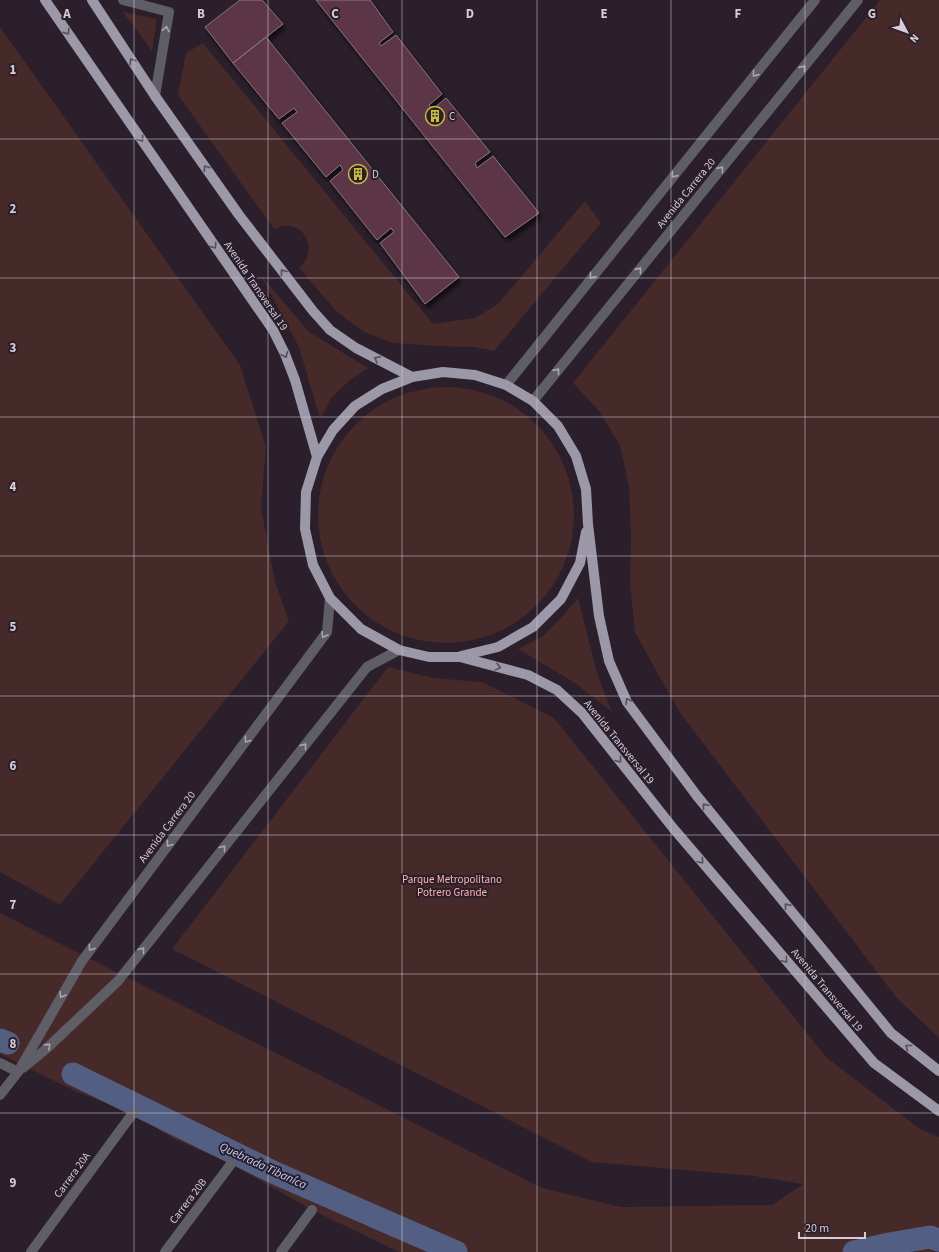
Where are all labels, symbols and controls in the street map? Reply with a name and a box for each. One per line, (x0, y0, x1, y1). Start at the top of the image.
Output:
text: A (62, 5, 71, 23)
text: B (197, 5, 205, 23)
text: C (331, 5, 339, 23)
text: D (466, 5, 474, 23)
text: E (600, 5, 608, 23)
text: F (735, 5, 742, 23)
text: G (868, 5, 876, 23)
north arrow (887, 12, 927, 52)
one-way arrow (161, 26, 170, 33)
one-way arrow (62, 28, 70, 35)
text: N (906, 31, 922, 46)
one-way arrow (130, 58, 137, 65)
text: 1 (10, 61, 17, 79)
one-way arrow (798, 65, 805, 73)
one-way arrow (753, 69, 760, 77)
building icon: C (424, 105, 446, 127)
place label: C (449, 109, 455, 124)
one-way arrow (136, 135, 144, 142)
street label: Avenida Carrera 20 (653, 155, 719, 231)
building icon: D (347, 163, 369, 185)
one-way arrow (204, 165, 211, 172)
place label: D (372, 167, 379, 182)
one-way arrow (716, 167, 723, 174)
one-way arrow (671, 171, 678, 178)
text: 2 (10, 200, 17, 218)
street label: Avenida Transversal 19 (221, 238, 291, 334)
one-way arrow (209, 242, 217, 249)
one-way arrow (634, 268, 641, 275)
one-way arrow (280, 270, 287, 277)
one-way arrow (590, 272, 597, 279)
text: 3 (10, 339, 17, 357)
one-way arrow (280, 351, 288, 358)
one-way arrow (374, 356, 381, 364)
one-way arrow (553, 369, 560, 376)
text: 4 (10, 478, 17, 496)
text: 5 (10, 618, 17, 636)
one-way arrow (321, 631, 329, 638)
one-way arrow (495, 662, 501, 670)
street label: Avenida Transversal 19 (580, 697, 658, 787)
one-way arrow (625, 698, 632, 705)
one-way arrow (245, 735, 252, 742)
one-way arrow (299, 744, 306, 751)
one-way arrow (615, 755, 622, 762)
text: 6 (10, 757, 17, 775)
street label: Avenida Carrera 20 (135, 788, 199, 866)
one-way arrow (702, 803, 709, 810)
one-way arrow (167, 839, 174, 846)
one-way arrow (218, 846, 225, 853)
one-way arrow (697, 856, 704, 863)
park label: Parque Metropolitano Potrero Grande (402, 872, 502, 900)
text: 7 (10, 896, 17, 914)
one-way arrow (785, 904, 792, 911)
one-way arrow (89, 944, 96, 951)
street label: Avenida Transversal 19 (788, 945, 866, 1035)
one-way arrow (138, 947, 145, 954)
one-way arrow (781, 955, 788, 962)
one-way arrow (59, 991, 66, 998)
text: 8 (10, 1035, 17, 1053)
one-way arrow (43, 1044, 51, 1051)
one-way arrow (906, 1044, 913, 1051)
water label: Quebrada Tibaníca (217, 1138, 310, 1194)
street label: Carrera 20A (50, 1149, 94, 1201)
text: 9 (10, 1174, 17, 1192)
street label: Carrera 20B (166, 1175, 210, 1227)
scale bar (799, 1214, 865, 1240)
text: 20 m (805, 1220, 829, 1237)

